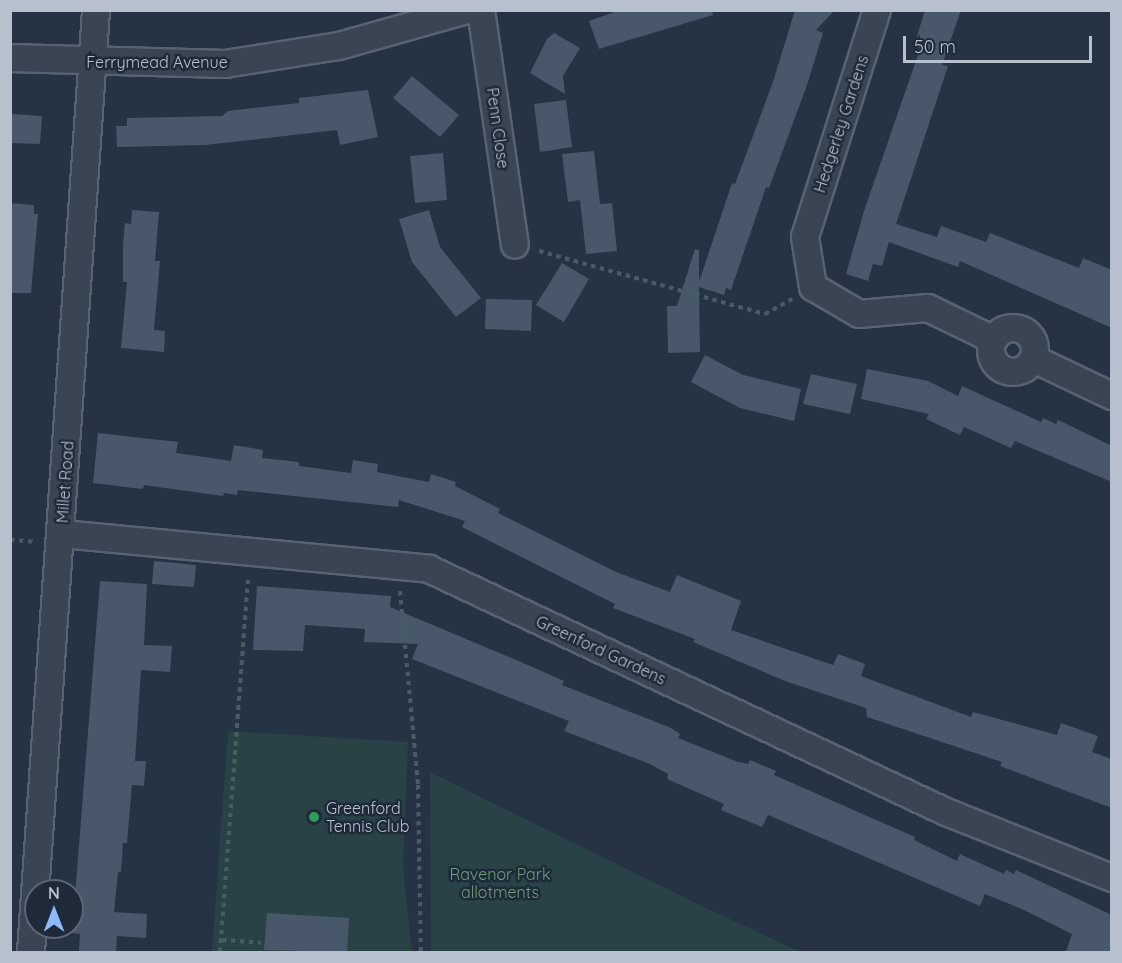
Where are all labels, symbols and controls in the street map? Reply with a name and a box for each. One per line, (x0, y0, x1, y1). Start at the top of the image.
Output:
scale bar (906, 24, 1095, 62)
text: 50 m (914, 35, 956, 58)
street label: Ferrymead Avenue (86, 52, 228, 72)
street label: Hedgerley Gardens (810, 53, 872, 195)
street label: Penn Close (483, 86, 513, 170)
street label: Millet Road (53, 440, 77, 524)
street label: Greenford Gardens (533, 611, 669, 689)
place label: Greenford Tennis Club (326, 798, 409, 836)
marker: Greenford Tennis Club (307, 810, 321, 824)
park label: Ravenor Park allotments (449, 864, 551, 902)
north arrow (24, 879, 84, 939)
text: N (48, 883, 60, 903)

